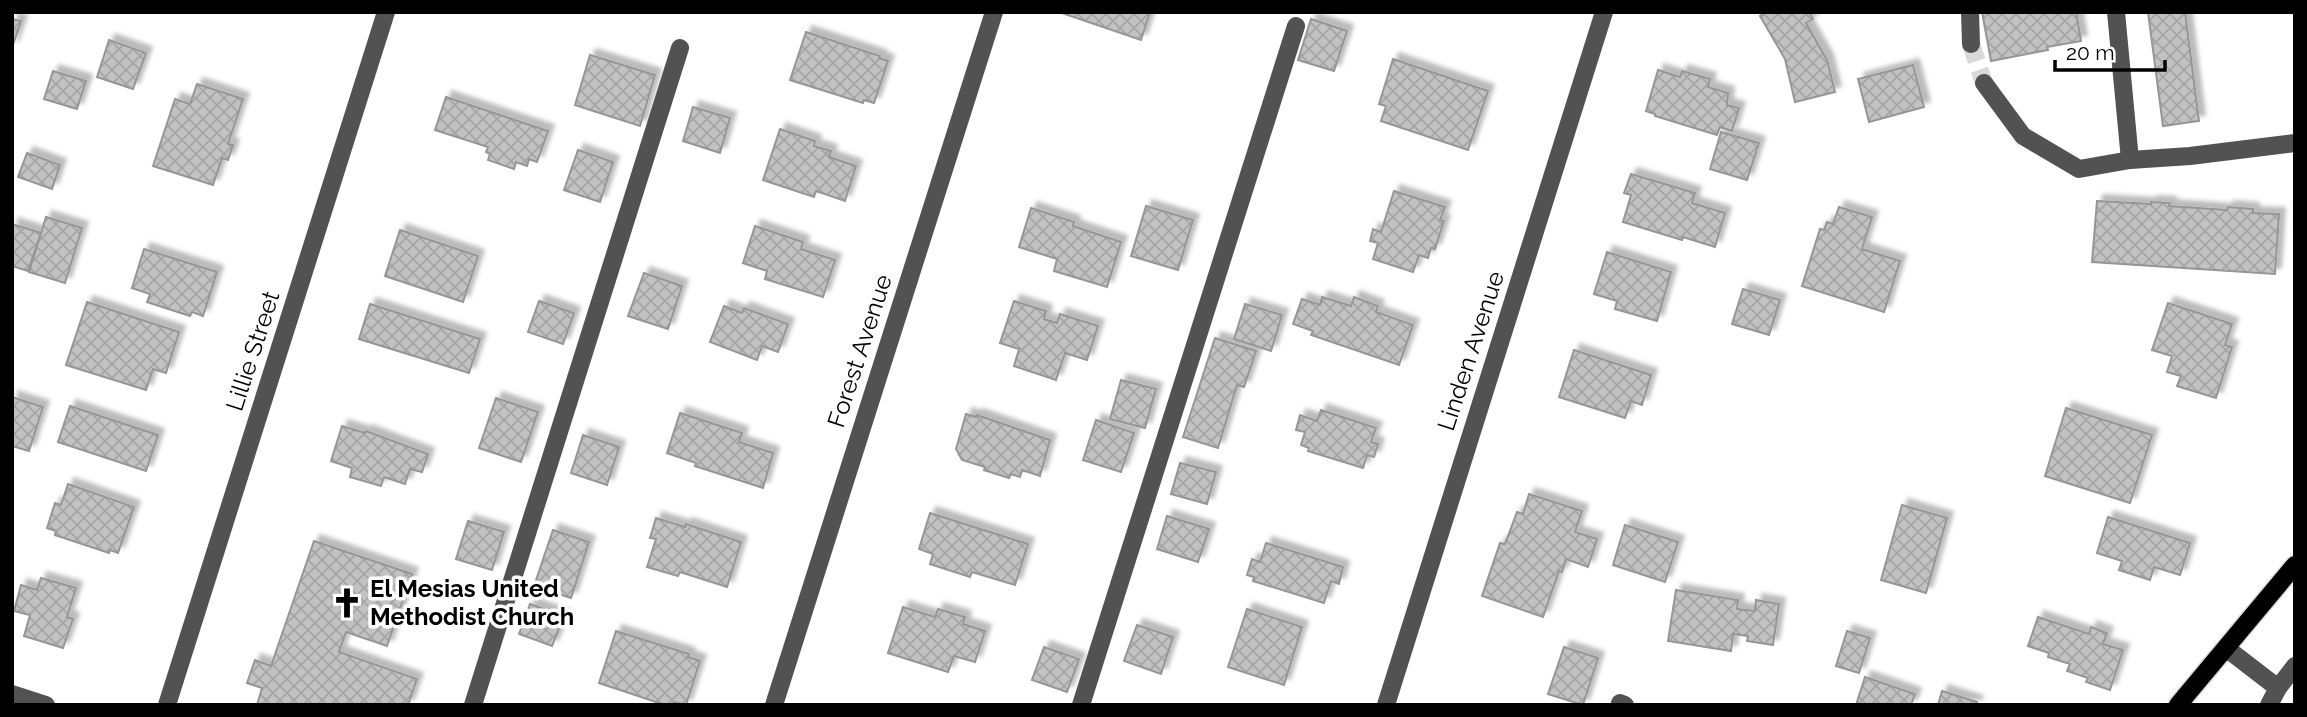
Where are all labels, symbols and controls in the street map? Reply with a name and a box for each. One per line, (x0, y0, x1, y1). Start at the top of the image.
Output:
scale bar (2055, 28, 2165, 72)
text: 20 m (2066, 40, 2114, 65)
street label: Linden Avenue (1431, 268, 1510, 434)
street label: Forest Avenue (821, 271, 898, 431)
street label: Lillie Street (220, 287, 286, 414)
place label: El Mesias United Methodist Church (370, 574, 574, 631)
church icon: El Mesias United Methodist Church (330, 586, 364, 620)

